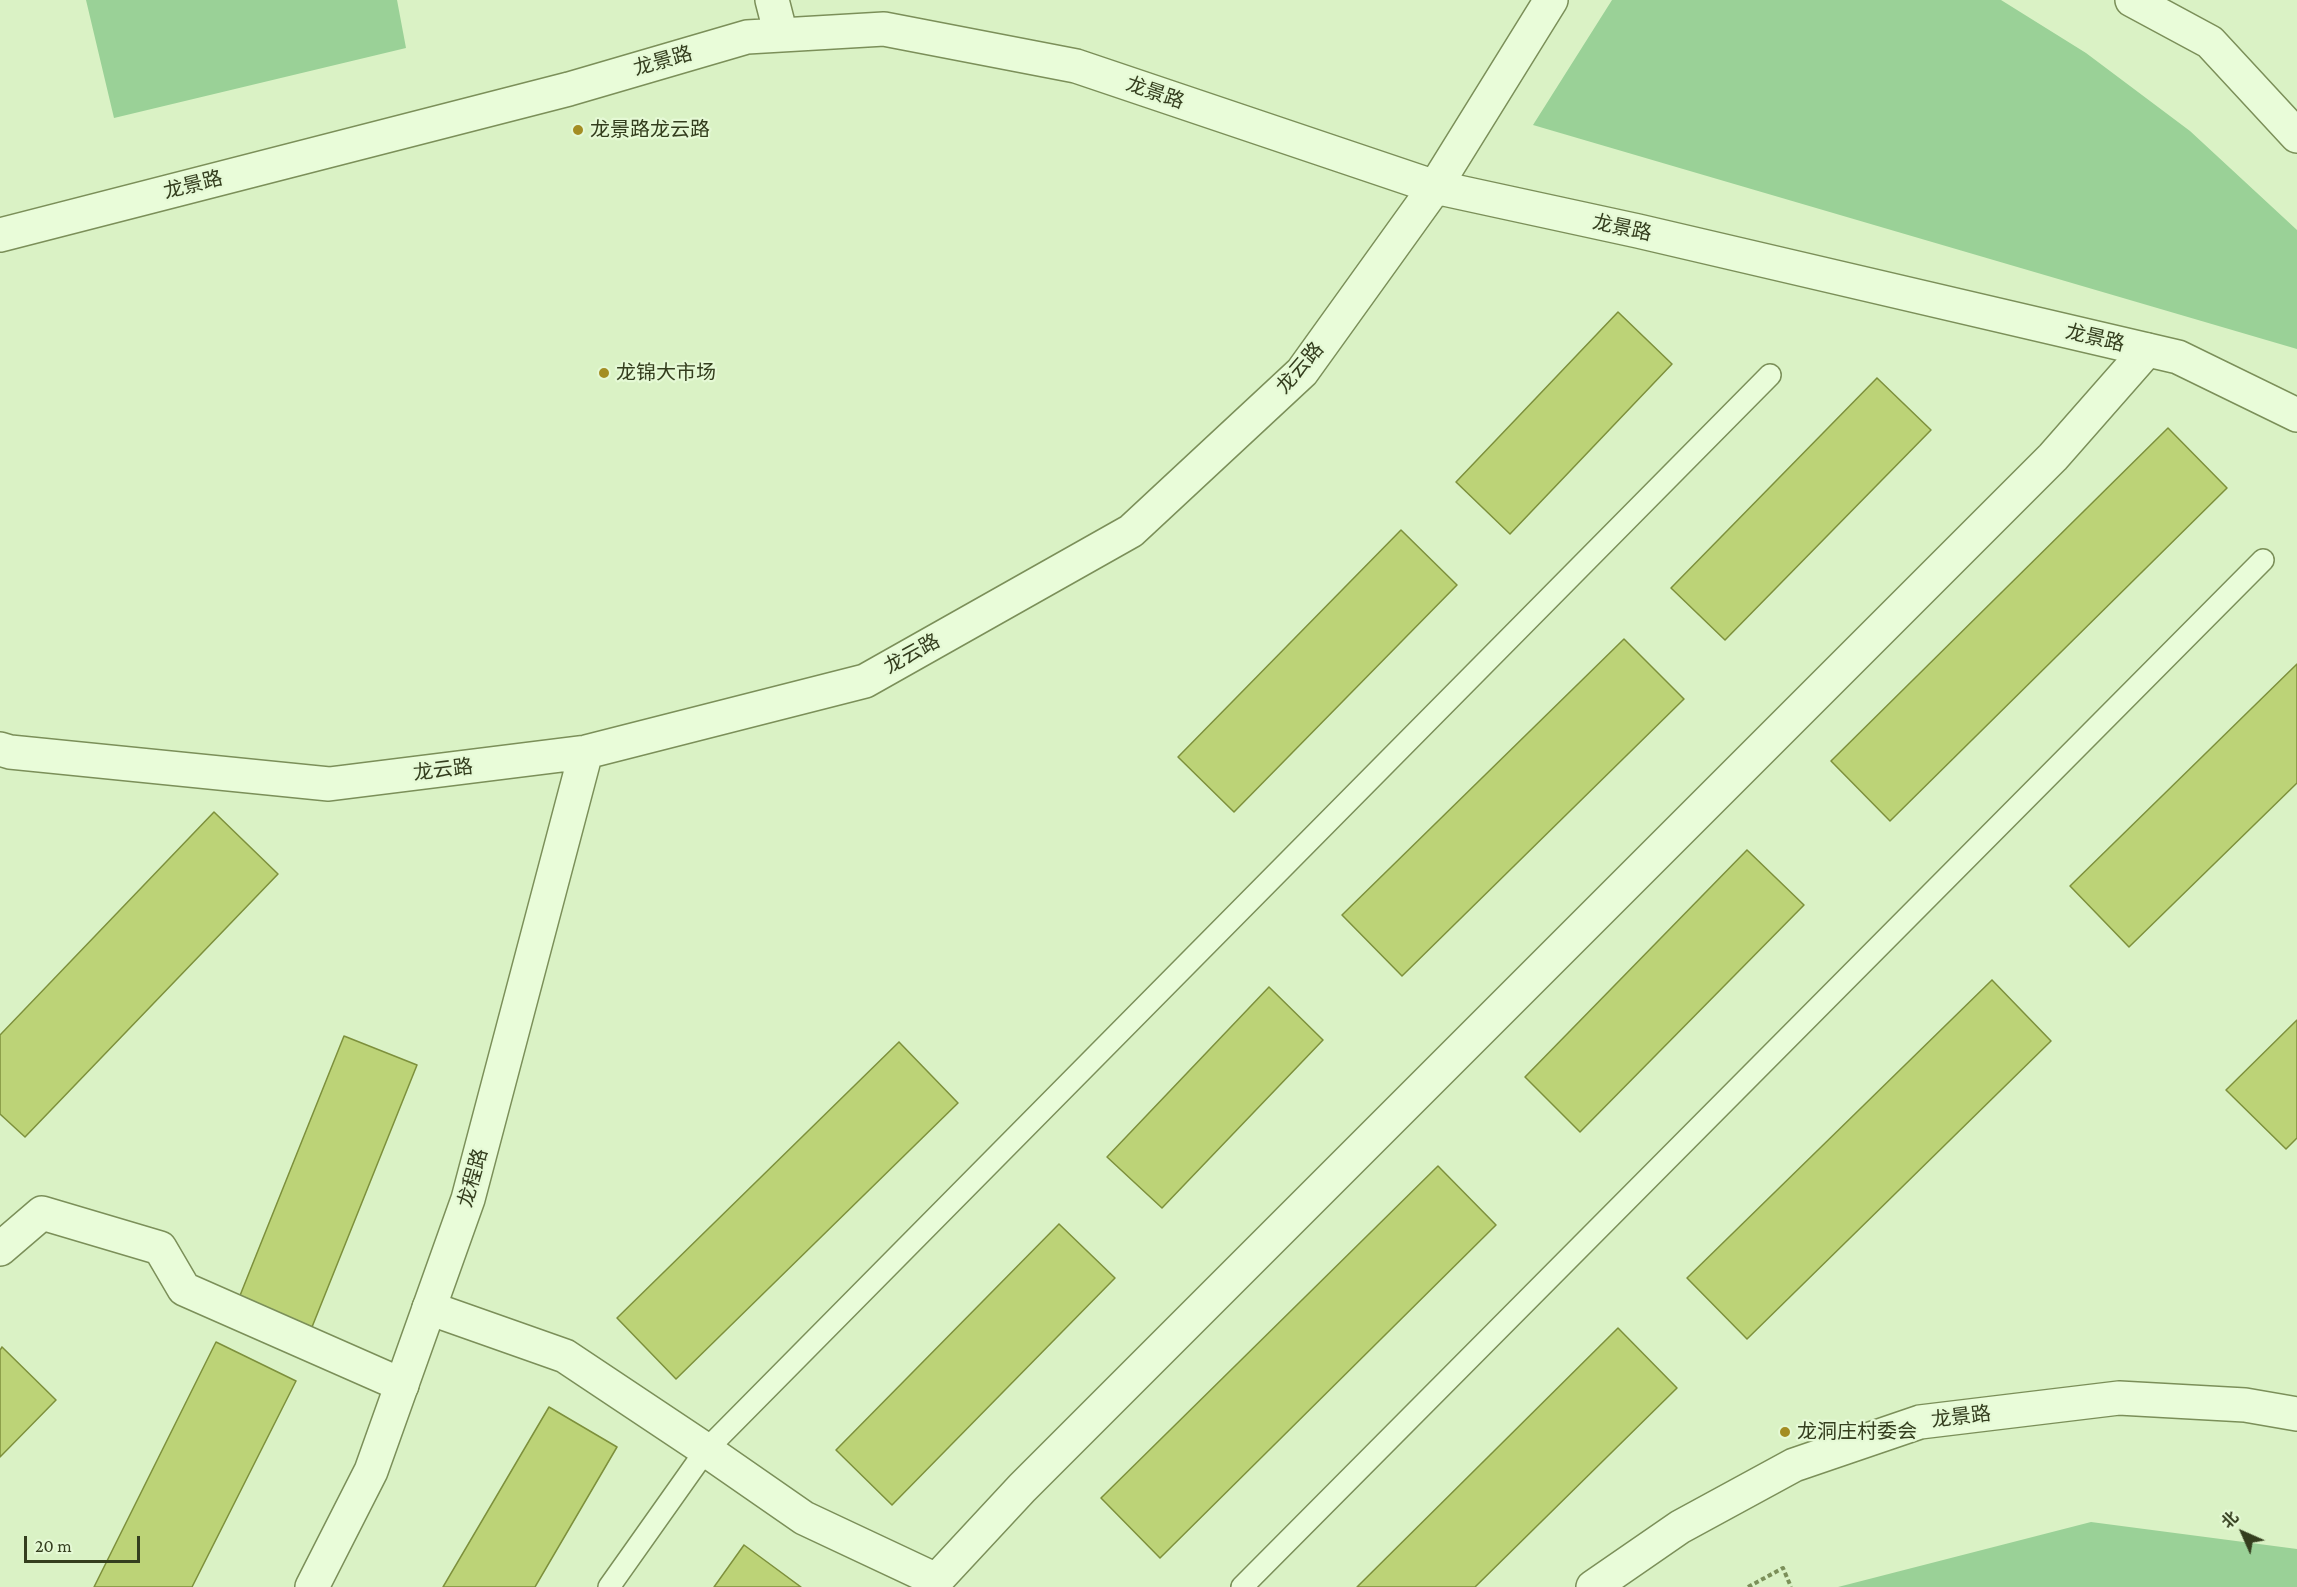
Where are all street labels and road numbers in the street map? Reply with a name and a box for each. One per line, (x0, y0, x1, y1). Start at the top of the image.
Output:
street label: 龙景路 (631, 41, 695, 81)
street label: 龙景路 (1123, 72, 1187, 114)
street label: 龙景路 (161, 166, 225, 204)
street label: 龙景路 (1590, 210, 1654, 246)
street label: 龙景路 (2063, 320, 2127, 356)
street label: 龙云路 (1271, 337, 1329, 399)
street label: 龙云路 (880, 629, 944, 679)
street label: 龙云路 (412, 754, 474, 786)
street label: 龙程路 (453, 1146, 493, 1210)
street label: 龙景路 (1930, 1401, 1992, 1433)

